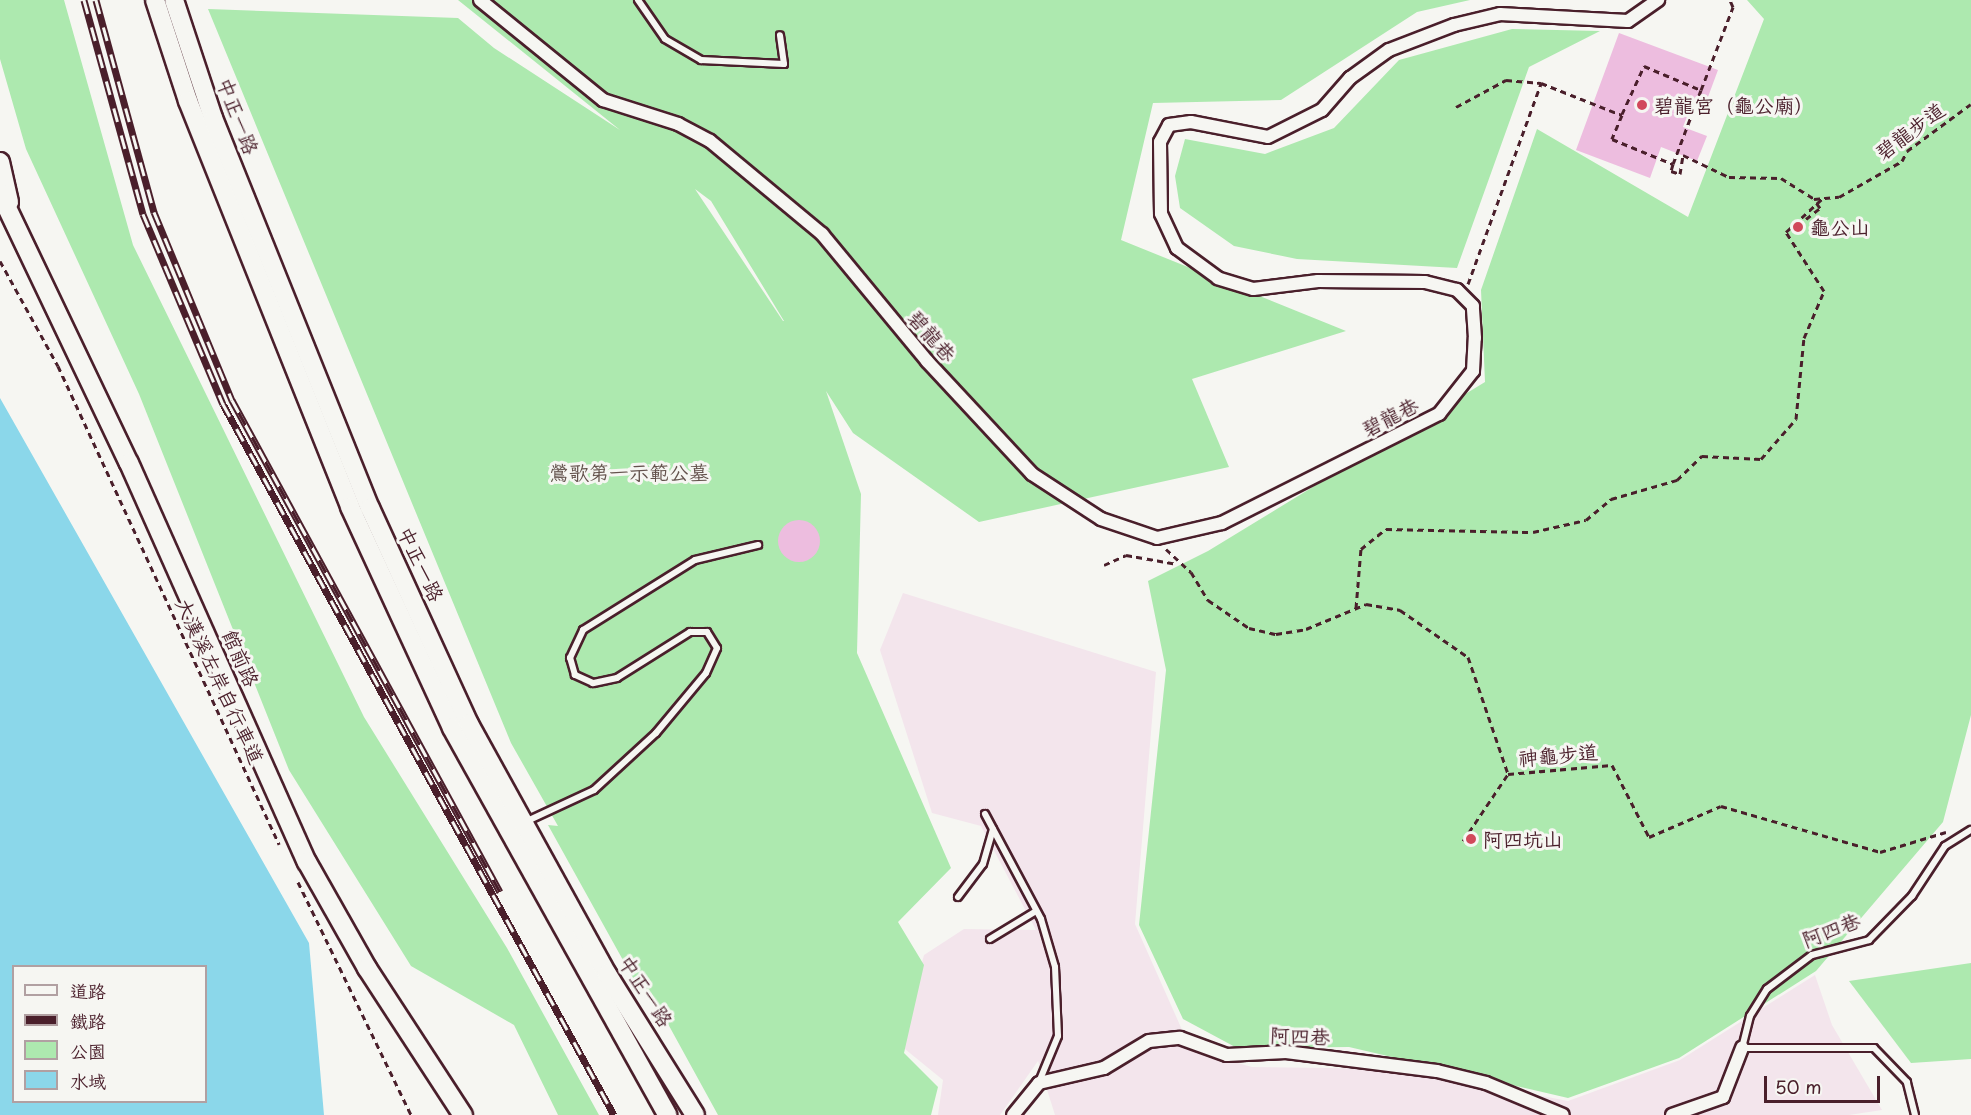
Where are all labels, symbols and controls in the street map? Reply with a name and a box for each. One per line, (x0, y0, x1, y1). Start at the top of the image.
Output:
street label: 中正一路 (212, 74, 264, 158)
place label: 碧龍宮（龜公廟） (1654, 93, 1814, 117)
street label: 碧龍步道 (1871, 97, 1949, 165)
marker: 碧龍宮（龜公廟） (1635, 98, 1649, 112)
place label: 龜公山 (1810, 215, 1870, 239)
marker: 龜公山 (1791, 220, 1805, 234)
street label: 碧龍巷 (903, 305, 961, 367)
street label: 碧龍巷 (1358, 393, 1422, 441)
park label: 鶯歌第一示範公墓 (549, 460, 709, 484)
street label: 中正一路 (393, 523, 449, 605)
street label: 大漢溪左岸自行車道 (171, 594, 269, 768)
street label: 館前路 (218, 626, 264, 690)
street label: 神龜步道 (1517, 740, 1599, 770)
place label: 阿四坑山 (1483, 827, 1563, 851)
marker: 阿四坑山 (1464, 832, 1478, 846)
street label: 阿四巷 (1799, 908, 1863, 952)
street label: 中正一路 (614, 951, 678, 1031)
legend (12, 965, 207, 1103)
text: 道路 (70, 977, 106, 1004)
text: 鐵路 (70, 1007, 106, 1034)
street label: 阿四巷 (1270, 1023, 1330, 1049)
text: 公園 (70, 1037, 106, 1064)
scale bar (1767, 1064, 1882, 1102)
text: 水域 (70, 1067, 106, 1094)
text: 50 m (1775, 1073, 1822, 1100)

